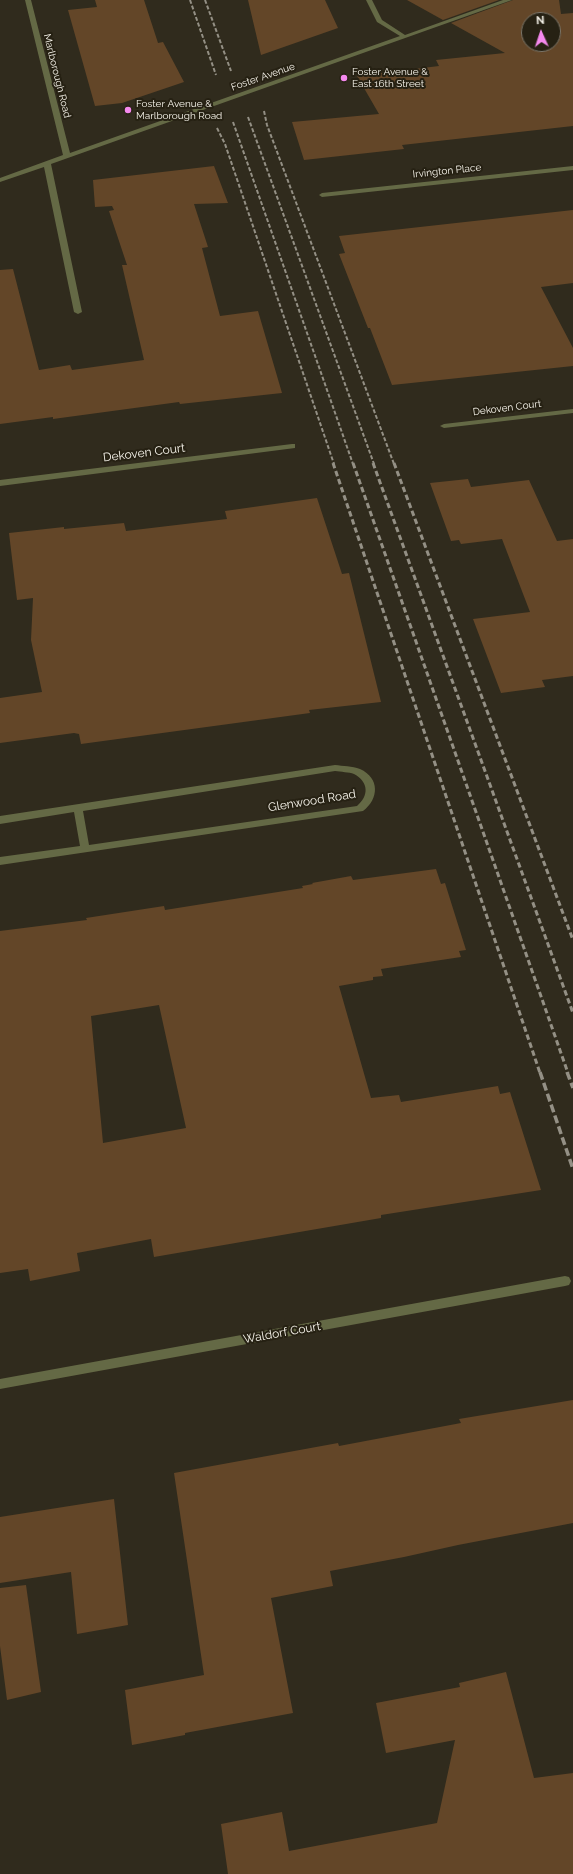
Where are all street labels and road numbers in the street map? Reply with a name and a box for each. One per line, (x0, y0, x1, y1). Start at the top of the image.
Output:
street label: Marlborough Road (41, 33, 73, 119)
street label: Foster Avenue (230, 60, 296, 94)
street label: Irvington Place (412, 161, 482, 181)
street label: Dekoven Court (472, 398, 542, 418)
street label: Dekoven Court (102, 441, 186, 465)
street label: Glenwood Road (267, 787, 357, 815)
street label: Waldorf Court (242, 1319, 322, 1347)

